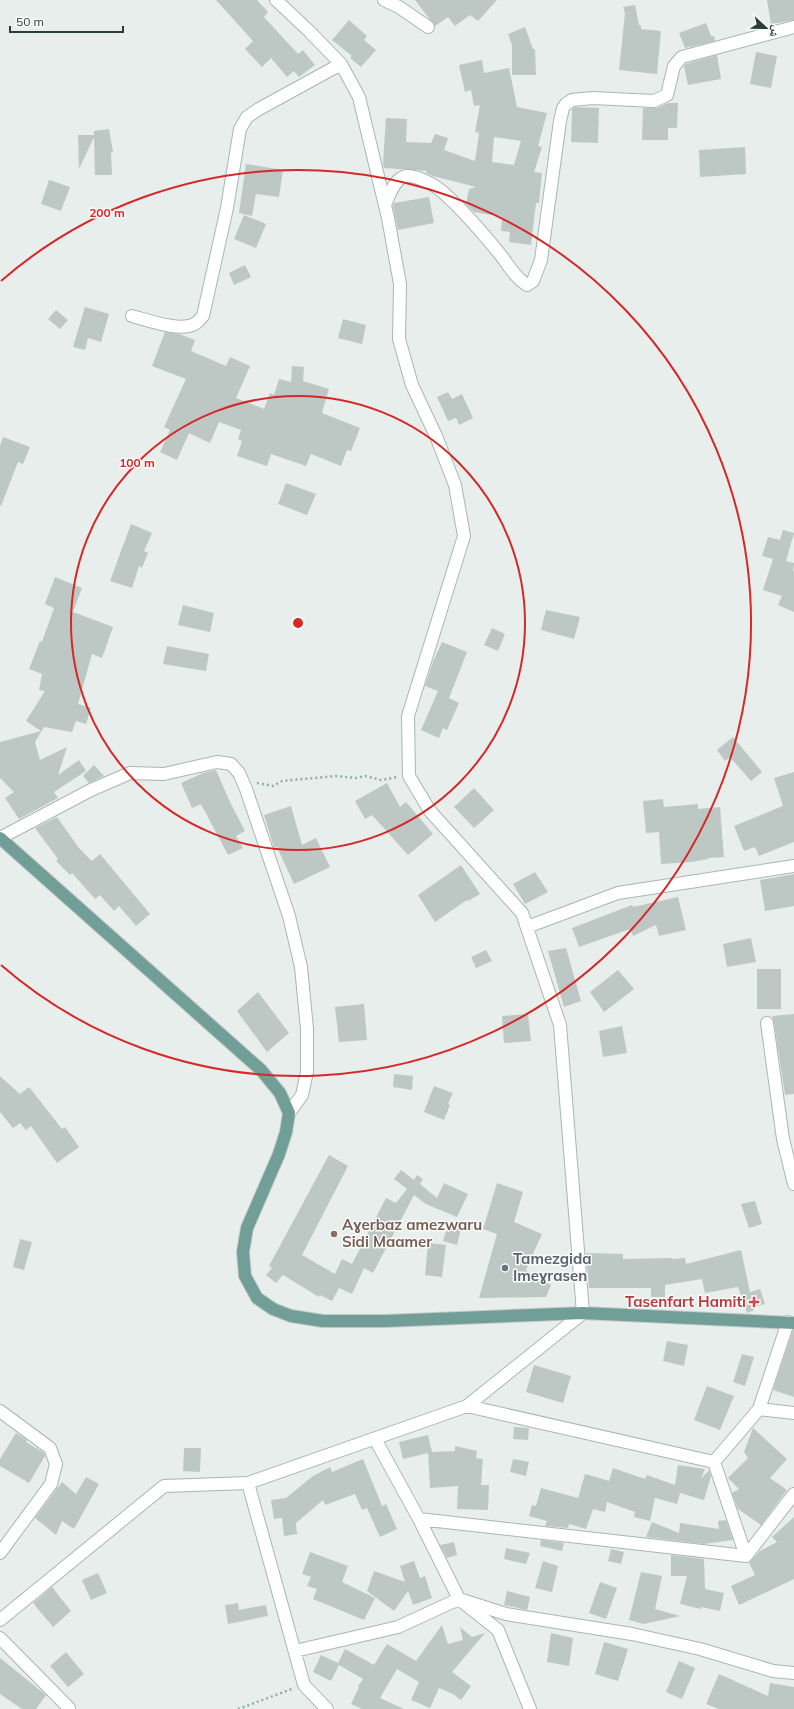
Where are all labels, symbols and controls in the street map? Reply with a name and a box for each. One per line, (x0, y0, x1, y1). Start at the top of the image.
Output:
scale bar (10, 8, 123, 34)
north arrow (746, 8, 786, 48)
text: 50 m (16, 14, 44, 29)
text: ش (766, 23, 784, 40)
text: 200 m (89, 205, 125, 220)
text: 100 m (119, 455, 155, 470)
centre of rings (291, 616, 305, 630)
place label: Aɣerbaz amezwaru Sidi Maamer (342, 1215, 482, 1251)
marker: Aɣerbaz amezwaru Sidi Maamer (329, 1229, 339, 1239)
place label: Tamezgida Imeɣrasen (513, 1249, 592, 1285)
marker: Tamezgida Imeɣrasen (500, 1263, 510, 1273)
place label: Tasenfart Hamiti (625, 1292, 746, 1311)
marker: Tasenfart Hamiti (749, 1297, 759, 1307)

